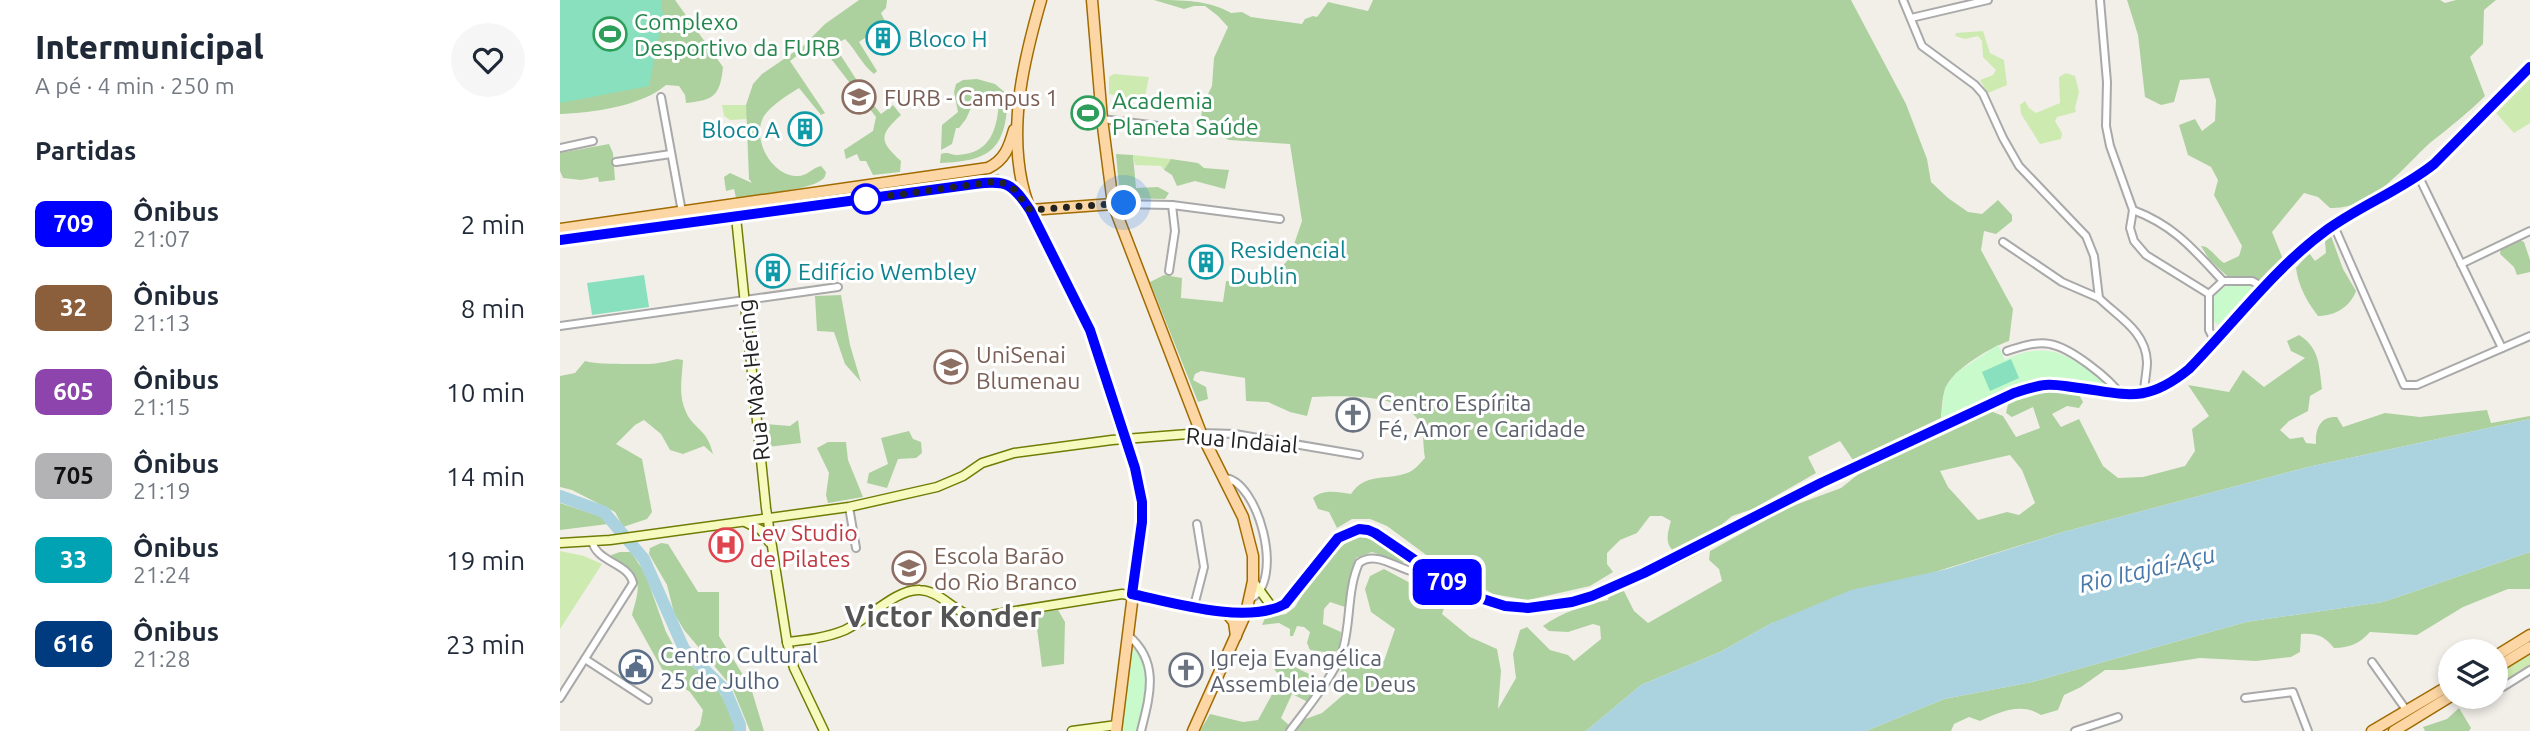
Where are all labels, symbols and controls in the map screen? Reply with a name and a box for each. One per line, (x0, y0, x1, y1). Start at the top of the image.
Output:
place label: Complexo Desportivo da FURB (634, 9, 840, 60)
sports icon: Complexo Desportivo da FURB (591, 15, 629, 53)
building icon: Bloco H (864, 19, 902, 57)
button: heart (451, 23, 525, 97)
place label: Bloco H (908, 26, 987, 51)
text: Intermunicipal (35, 28, 264, 65)
text: A pé · 4 min · 250 m (35, 73, 235, 98)
school or university icon: FURB - Campus 1 (840, 78, 878, 116)
place label: FURB - Campus 1 (884, 85, 1059, 110)
place label: Academia Planeta Saúde (1112, 88, 1259, 139)
sports icon: Academia Planeta Saúde (1069, 94, 1107, 132)
building icon: Bloco A (786, 110, 824, 148)
place label: Bloco A (702, 117, 780, 142)
text: Partidas (35, 136, 136, 165)
unlabelled marker (851, 184, 881, 214)
your location (1106, 185, 1141, 220)
text: Ônibus (133, 197, 219, 226)
text: 709 (53, 210, 94, 237)
text: 2 min (461, 210, 525, 239)
text: 21:07 (133, 226, 191, 251)
place label: Residencial Dublin (1230, 237, 1346, 288)
building icon: Residencial Dublin (1187, 243, 1225, 281)
building icon: Edifício Wembley (754, 252, 792, 290)
place label: Edifício Wembley (798, 259, 977, 284)
text: Ônibus (133, 281, 219, 310)
text: 32 (60, 294, 87, 321)
text: 8 min (461, 294, 525, 323)
street label: Rua Max Hering (732, 298, 774, 462)
text: 21:13 (133, 310, 191, 335)
place label: UniSenai Blumenau (976, 342, 1080, 393)
school or university icon: UniSenai Blumenau (932, 348, 970, 386)
text: Ônibus (133, 365, 219, 394)
text: 605 (53, 378, 94, 405)
text: 10 min (446, 378, 525, 407)
place label: Centro Espírita Fé, Amor e Caridade (1378, 390, 1586, 441)
text: 21:15 (133, 394, 191, 419)
church icon: Centro Espírita Fé, Amor e Caridade (1334, 396, 1372, 434)
street label: Rua Indaial (1185, 423, 1299, 457)
text: Ônibus (133, 449, 219, 478)
text: 705 (53, 462, 94, 489)
text: 14 min (446, 462, 525, 491)
text: 21:19 (133, 478, 191, 503)
place label: Lev Studio de Pilates (750, 520, 858, 571)
hospital icon: Lev Studio de Pilates (707, 526, 745, 564)
text: Ônibus (133, 533, 219, 562)
water label: Rio Itajaí-Açu (2076, 540, 2218, 598)
place label: Escola Barão do Rio Branco (934, 543, 1077, 594)
text: 33 (60, 546, 87, 573)
text: 19 min (446, 546, 525, 575)
school or university icon: Escola Barão do Rio Branco (890, 549, 928, 587)
line badge: 709 (1407, 559, 1487, 605)
text: 21:24 (133, 562, 191, 587)
text: 709 (1427, 568, 1467, 595)
district label: Victor Konder (844, 599, 1042, 633)
text: Ônibus (133, 617, 219, 646)
text: 616 (53, 630, 94, 657)
text: 23 min (446, 630, 525, 659)
map controls (2438, 639, 2508, 709)
button: layers (2438, 639, 2508, 709)
place label: Centro Cultural 25 de Julho (660, 642, 818, 693)
place label: Igreja Evangélica Assembleia de Deus (1210, 645, 1416, 696)
text: 21:28 (133, 646, 191, 671)
public building icon: Centro Cultural 25 de Julho (617, 648, 655, 686)
church icon: Igreja Evangélica Assembleia de Deus (1167, 651, 1205, 689)

